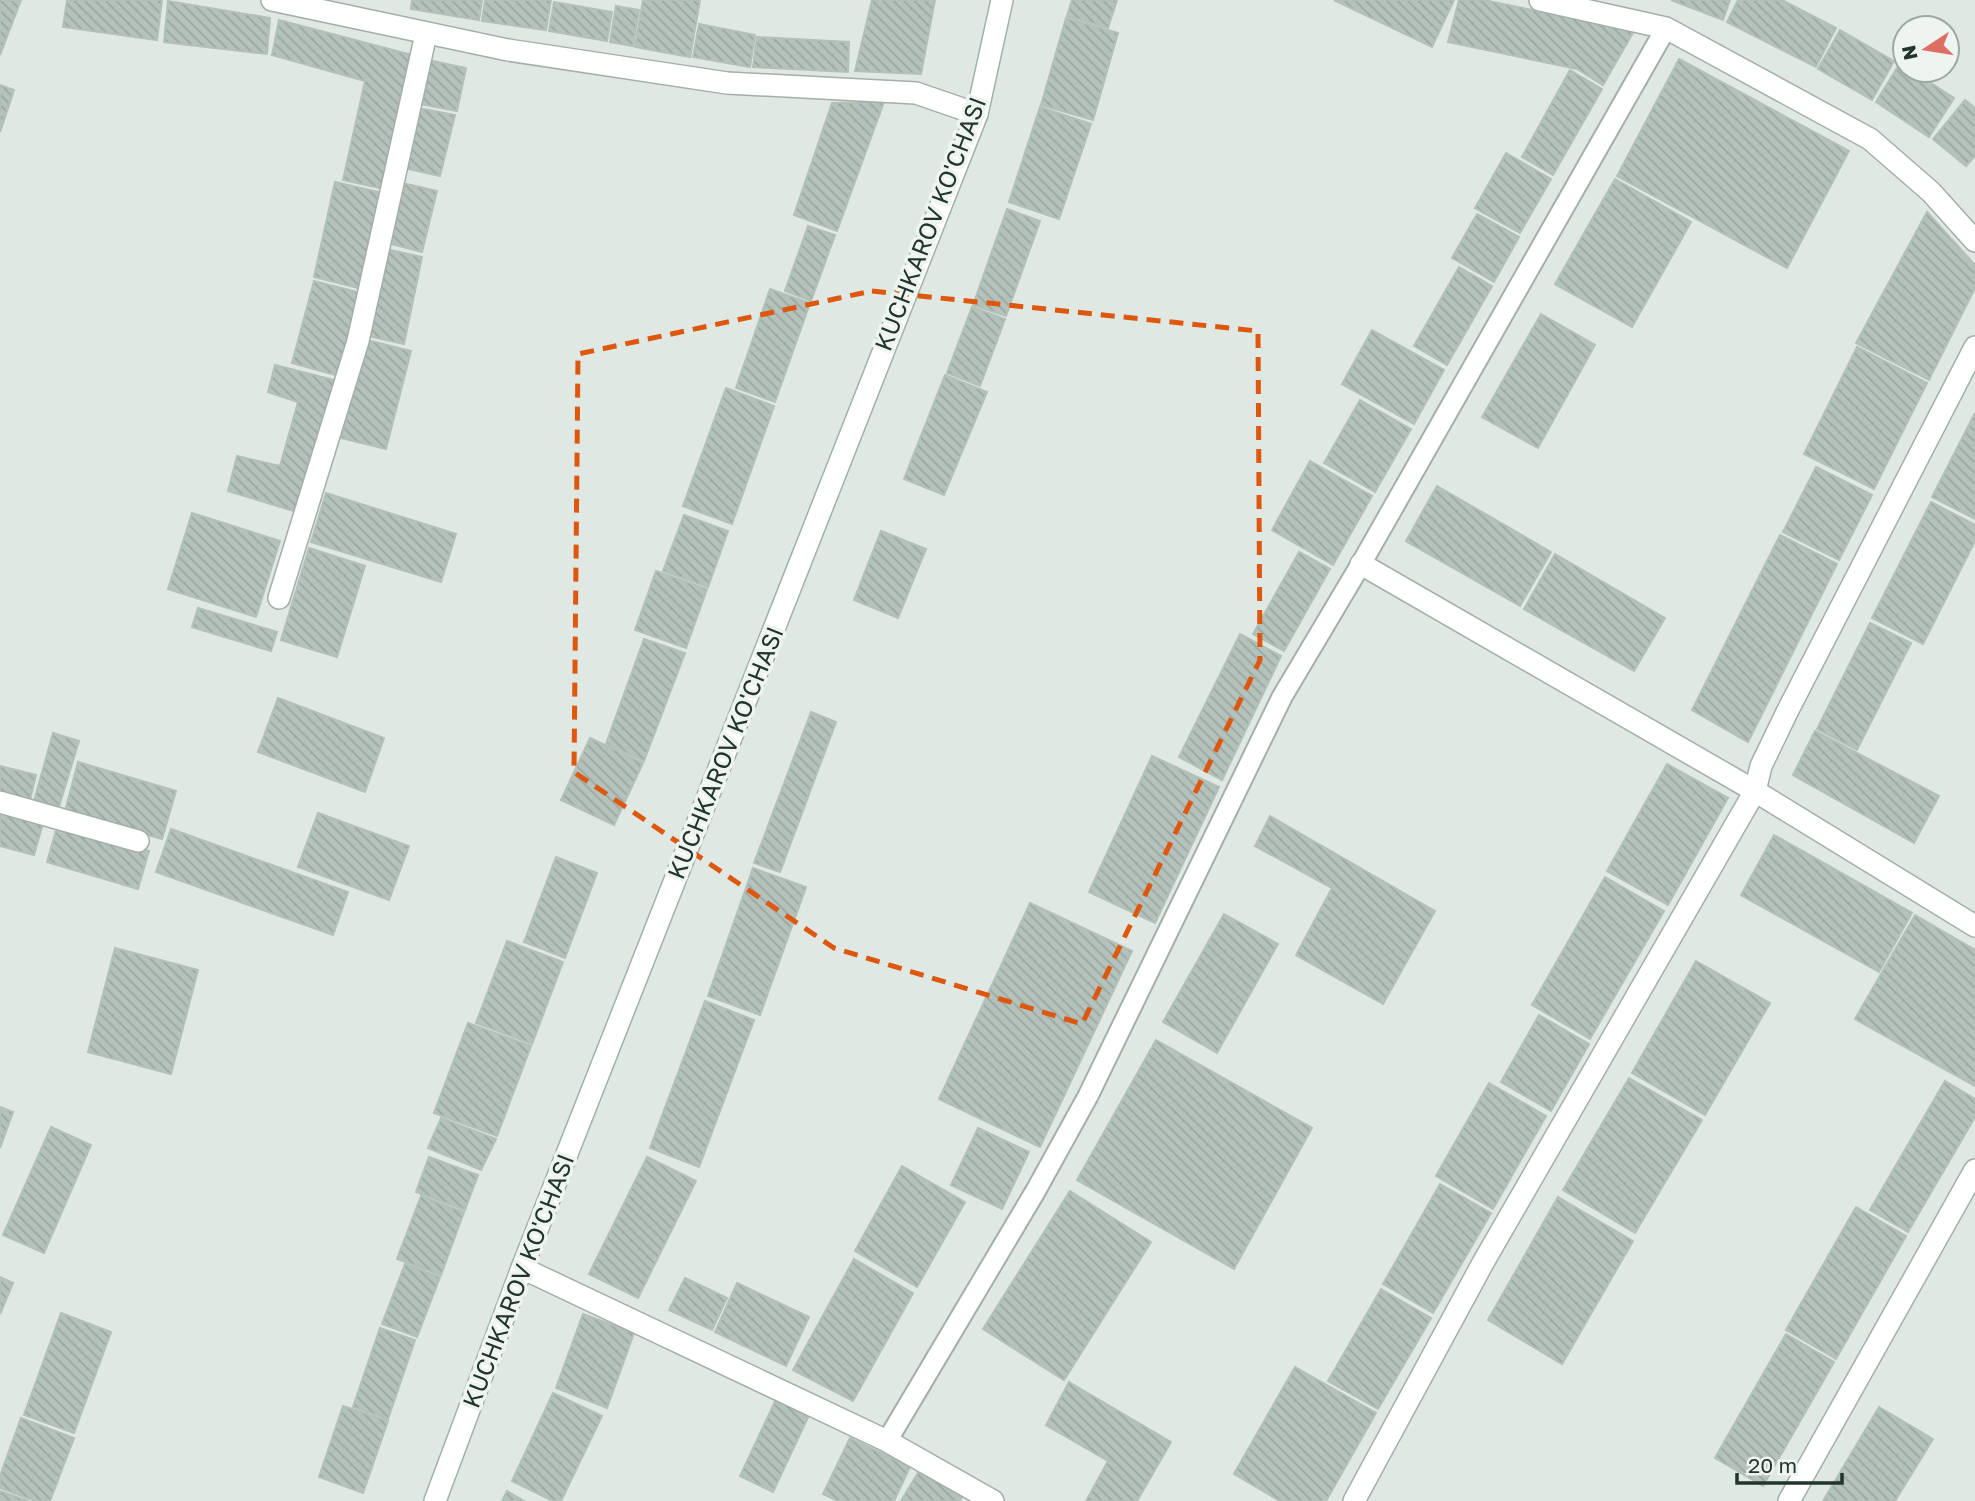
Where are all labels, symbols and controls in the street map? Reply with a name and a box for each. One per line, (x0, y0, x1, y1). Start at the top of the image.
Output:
north arrow (1891, 14, 1961, 84)
text: N (1896, 43, 1922, 62)
street label: KUCHKAROV KO'CHASI (868, 92, 991, 355)
street label: KUCHKAROV KO'CHASI (661, 622, 789, 883)
street label: KUCHKAROV KO'CHASI (456, 1149, 579, 1412)
scale bar (1737, 1442, 1842, 1486)
text: 20 m (1748, 1452, 1797, 1478)

